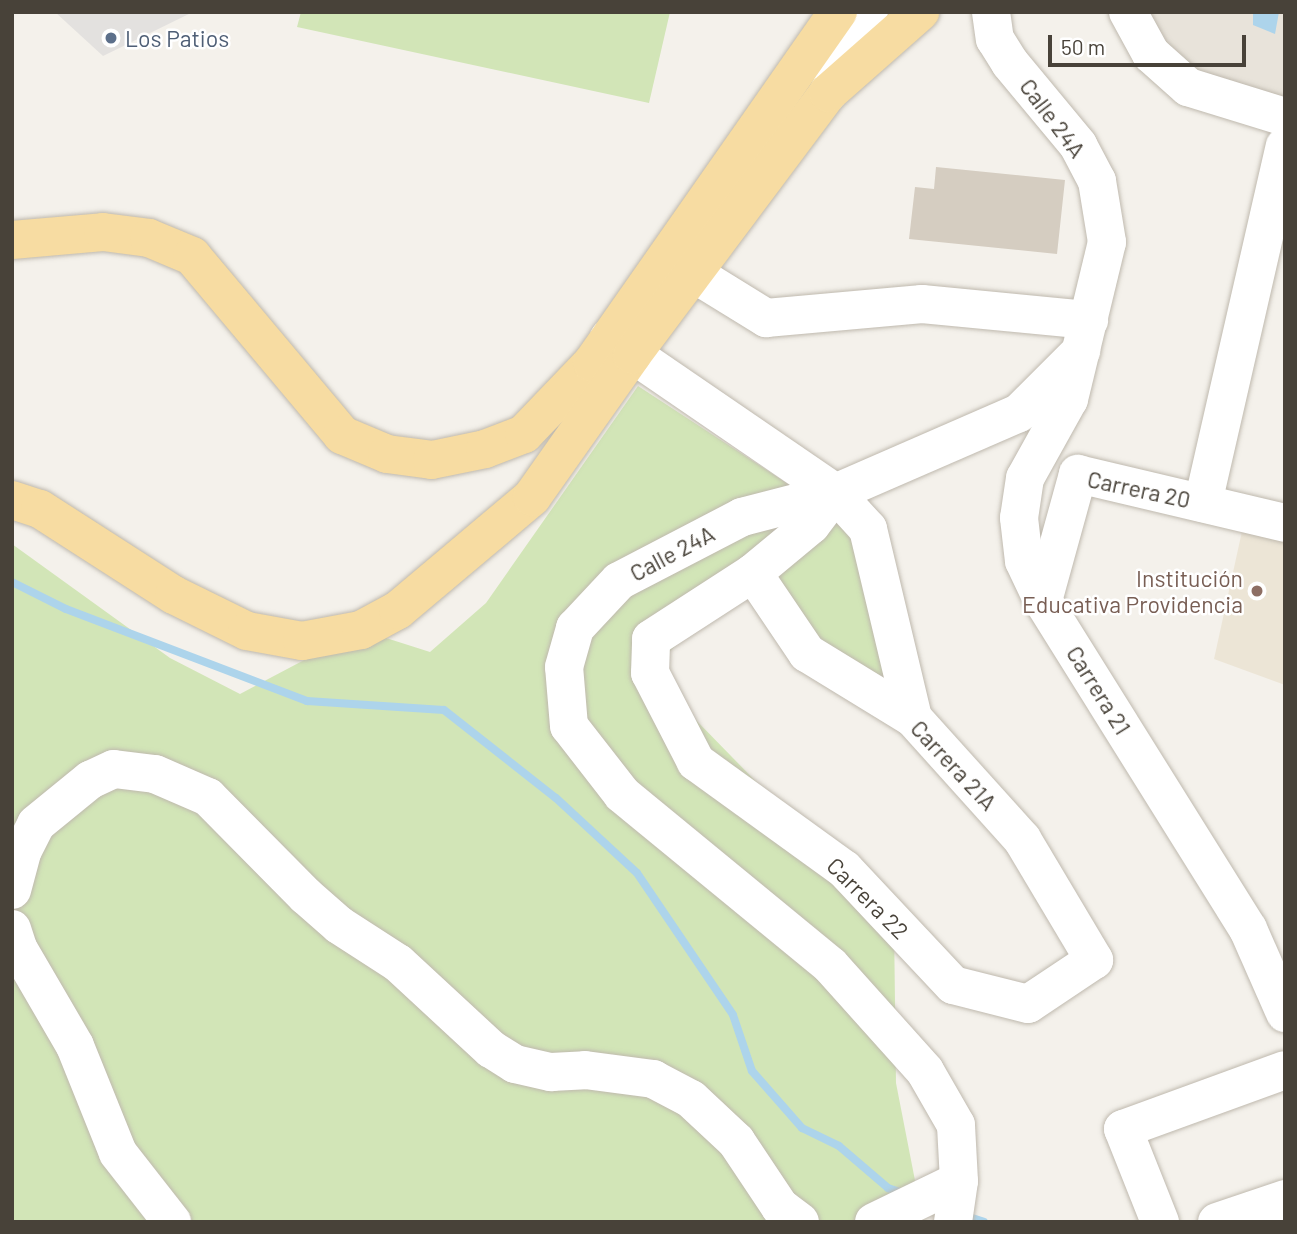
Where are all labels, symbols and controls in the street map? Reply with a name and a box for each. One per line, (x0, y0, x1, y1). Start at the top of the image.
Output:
scale bar (1052, 21, 1250, 65)
place label: Los Patios (125, 24, 229, 52)
marker: Los Patios (103, 30, 119, 46)
text: 50 m (1061, 34, 1105, 59)
street label: Calle 24A (1014, 73, 1092, 163)
street label: Carrera 20 (1085, 465, 1193, 513)
street label: Calle 24A (625, 519, 719, 587)
place label: Institución Educativa Providencia (1022, 564, 1243, 618)
marker: Institución Educativa Providencia (1249, 583, 1265, 599)
street label: Carrera 21 (1061, 641, 1137, 739)
street label: Carrera 21A (905, 714, 1003, 816)
street label: Carrera 22 (822, 852, 914, 944)

